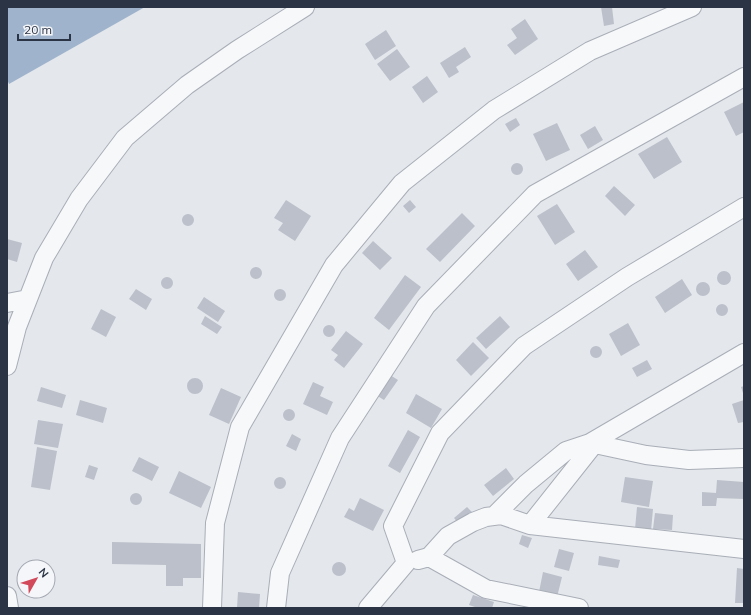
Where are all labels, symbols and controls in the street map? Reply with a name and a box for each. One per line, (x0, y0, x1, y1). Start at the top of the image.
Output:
scale bar (18, 16, 70, 42)
text: 20 m (24, 22, 52, 37)
north arrow (16, 559, 56, 599)
text: N (36, 565, 52, 580)

